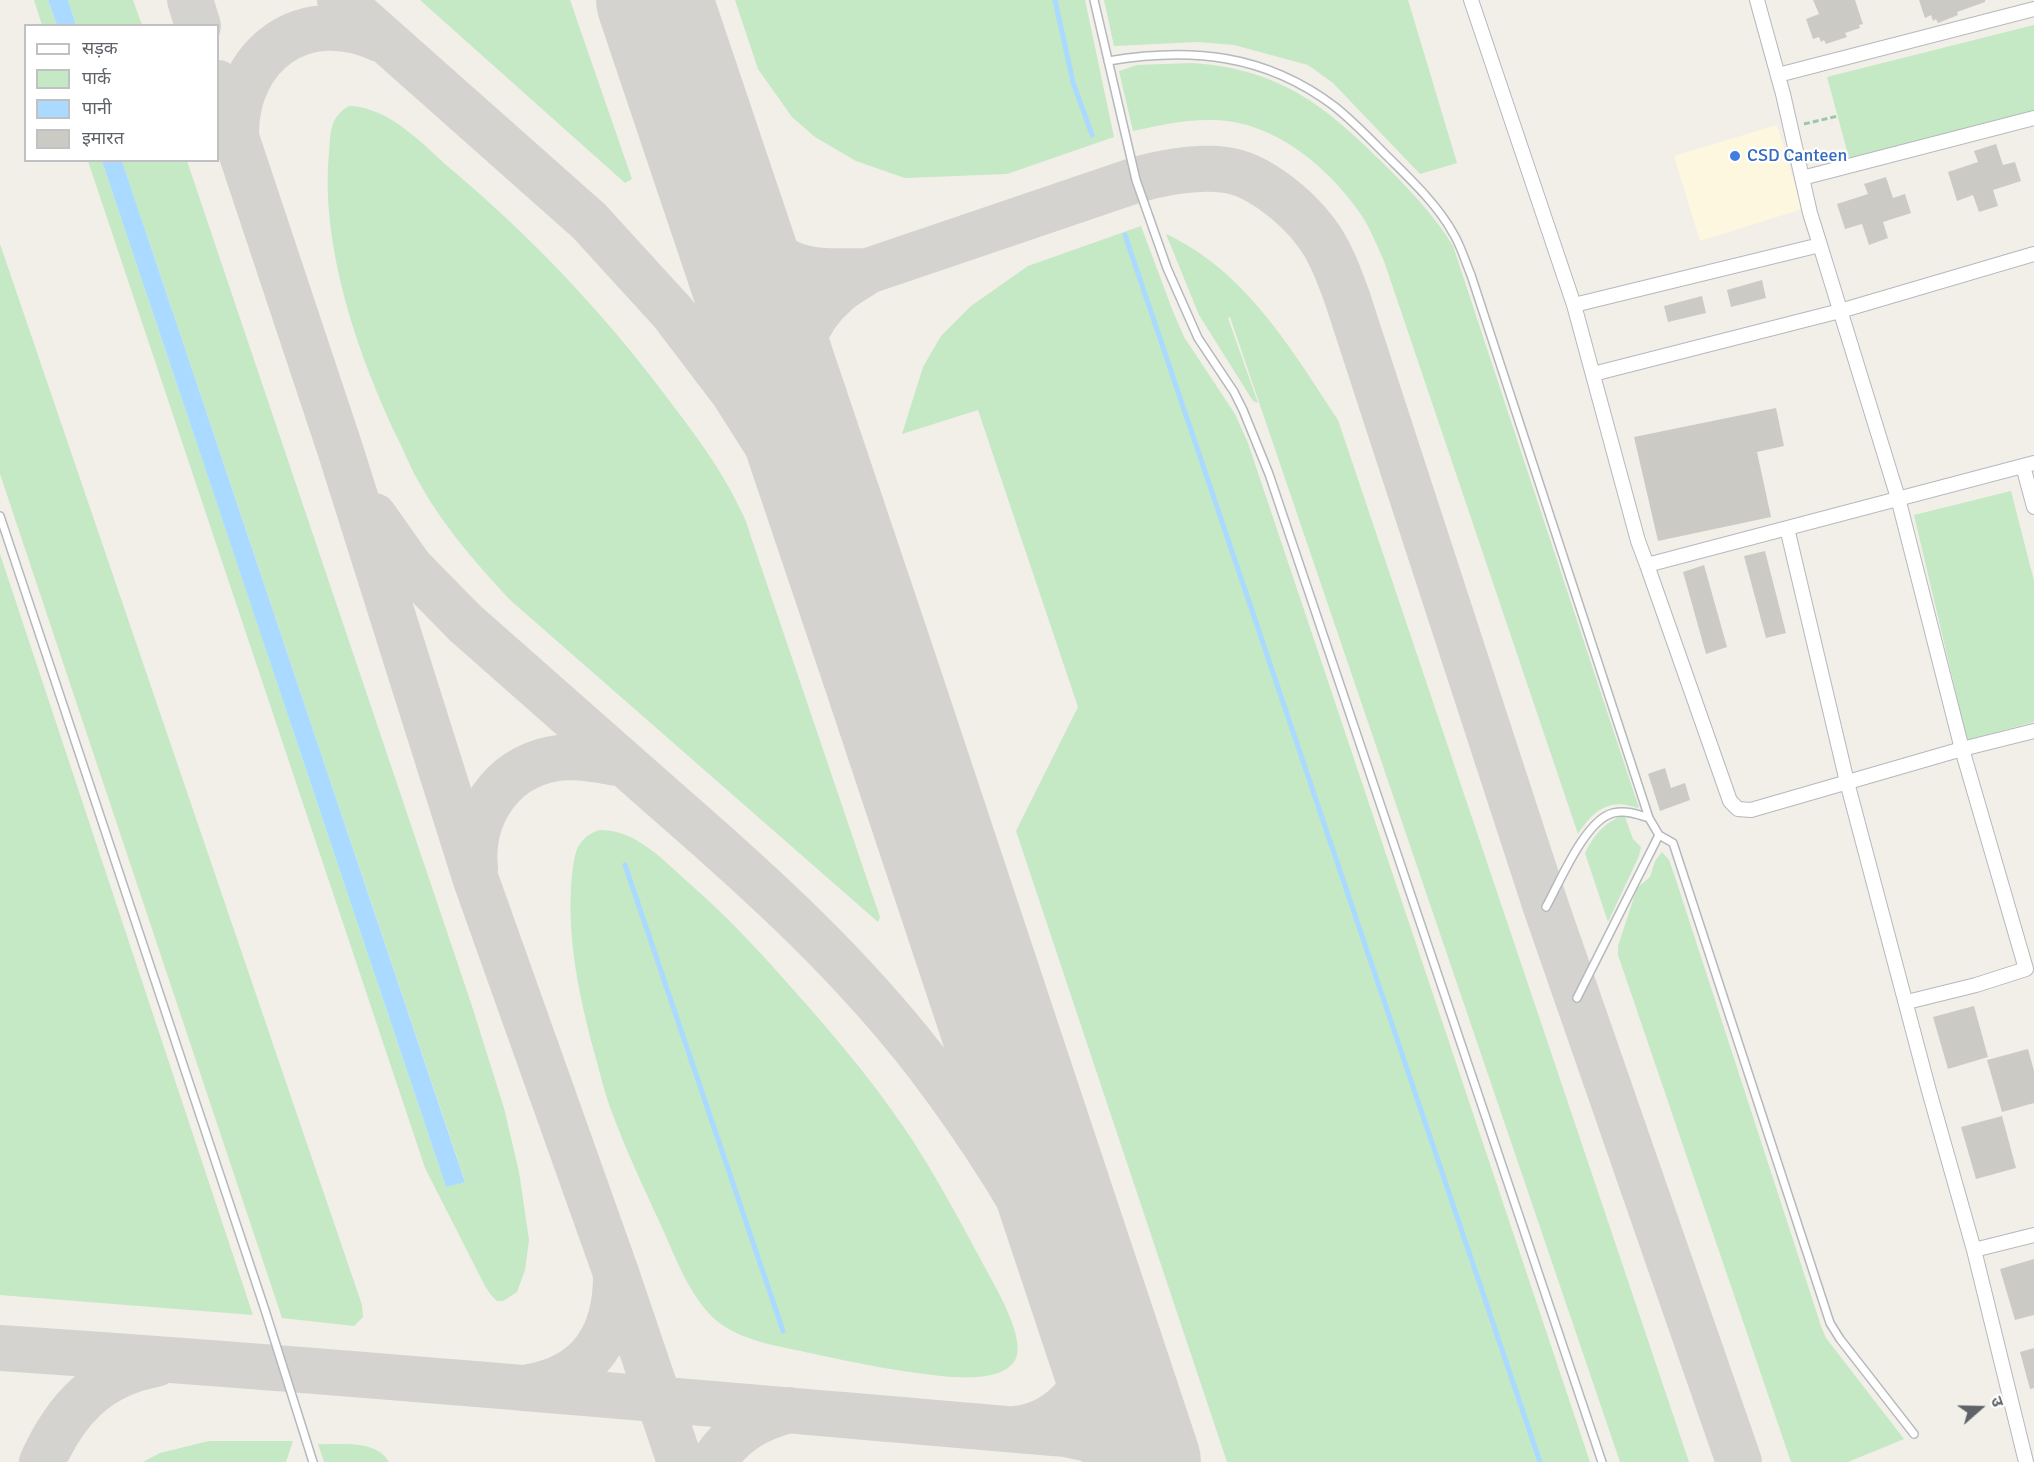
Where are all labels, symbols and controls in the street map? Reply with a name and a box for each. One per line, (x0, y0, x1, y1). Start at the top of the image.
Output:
legend (24, 24, 219, 162)
text: सड़क (82, 37, 118, 59)
text: पार्क (82, 67, 111, 89)
text: पानी (82, 97, 112, 119)
text: इमारत (82, 127, 124, 149)
place label: CSD Canteen (1747, 145, 1847, 167)
marker: CSD Canteen (1728, 149, 1742, 163)
north arrow (1950, 1378, 2010, 1438)
text: उ (1986, 1394, 2008, 1410)

